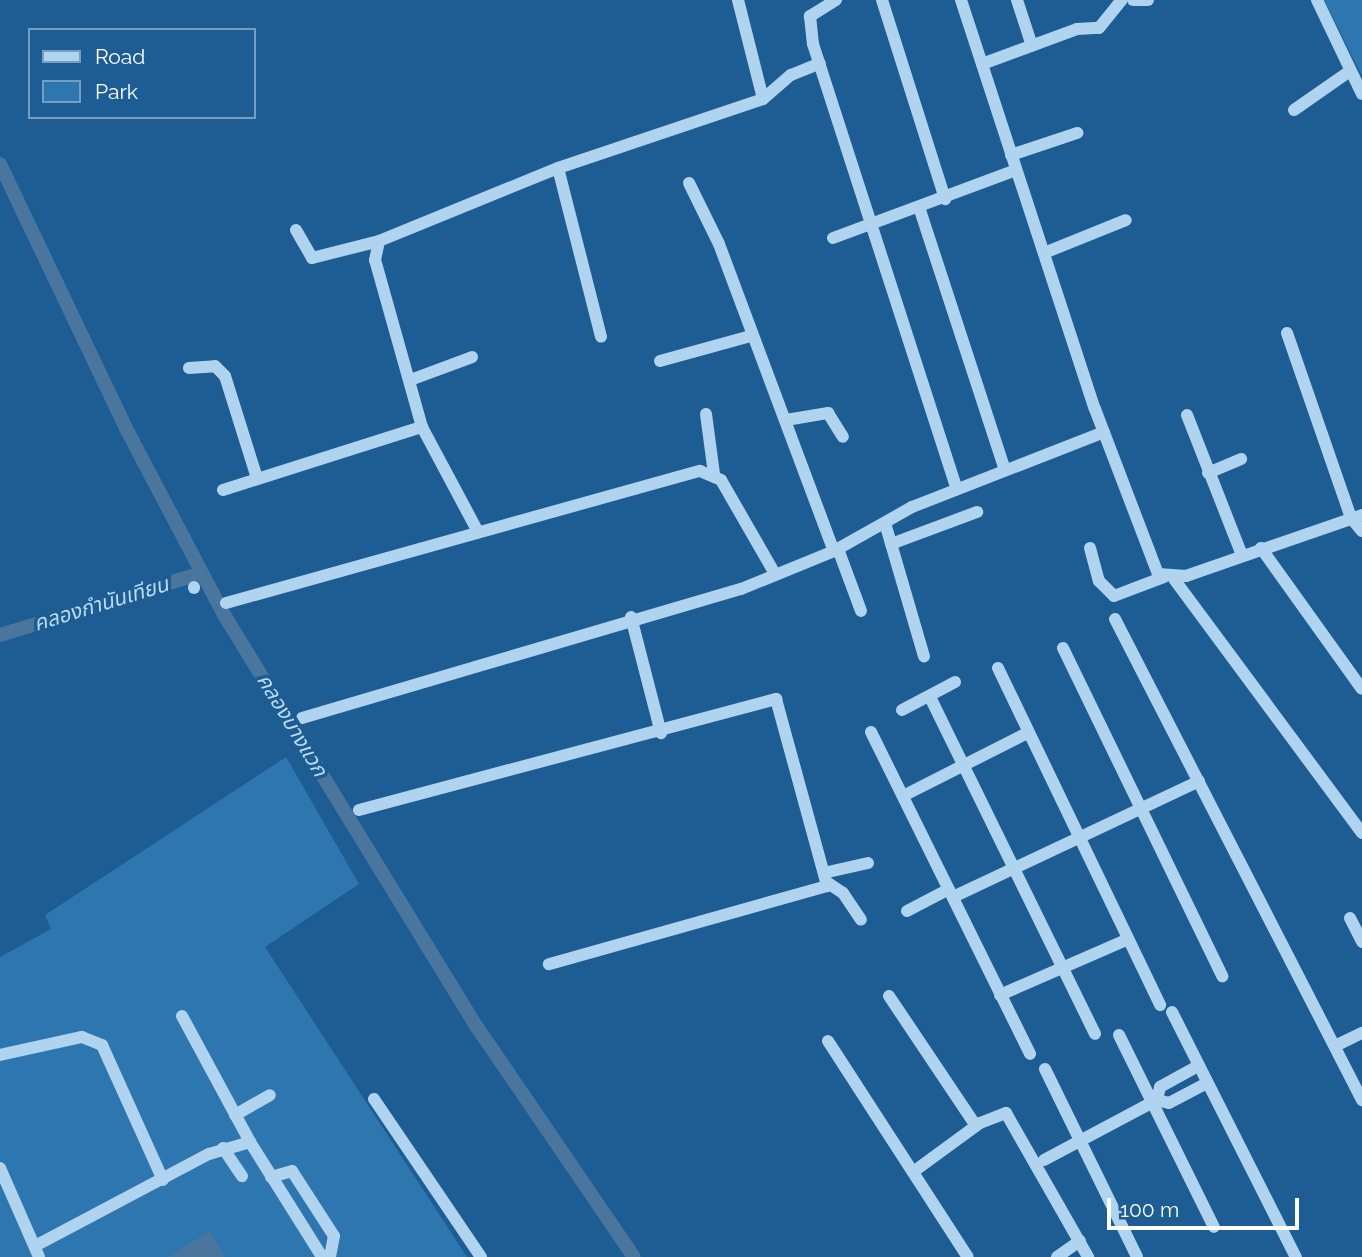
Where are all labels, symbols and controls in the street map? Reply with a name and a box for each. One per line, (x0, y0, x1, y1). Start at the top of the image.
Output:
legend (28, 28, 256, 119)
text: Road (95, 44, 145, 69)
text: Park (95, 79, 138, 104)
water label: คลองกำนันเทียน (31, 572, 171, 636)
water label: คลองบางแวก (251, 669, 333, 781)
scale bar (1110, 1184, 1302, 1228)
text: 100 m (1120, 1197, 1179, 1222)

